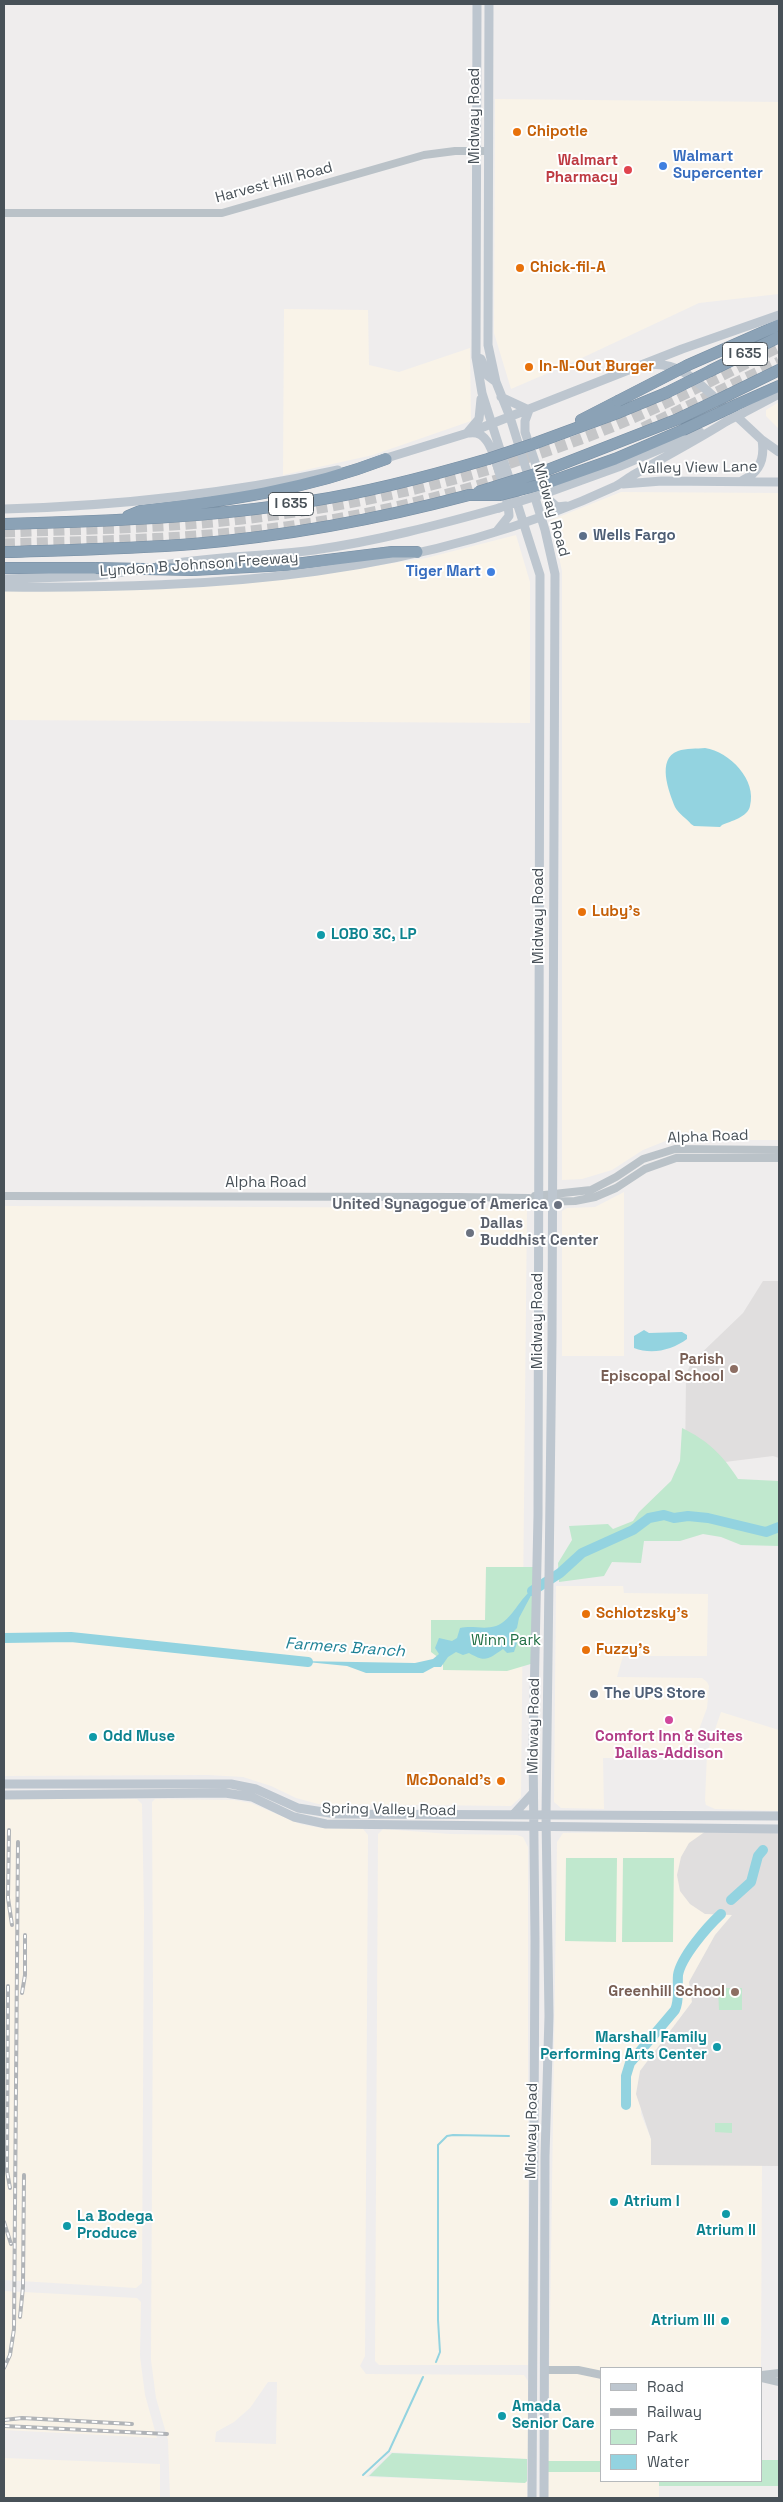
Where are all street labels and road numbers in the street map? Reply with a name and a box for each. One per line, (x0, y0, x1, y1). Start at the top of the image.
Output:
street label: Midway Road (466, 68, 484, 164)
street label: Harvest Hill Road (213, 159, 335, 207)
road number: I 635 (722, 342, 768, 366)
street label: Valley View Lane (638, 458, 758, 478)
street label: Midway Road (529, 461, 573, 559)
road number: I 635 (268, 492, 314, 516)
street label: Lyndon B Johnson Freeway (99, 549, 299, 581)
street label: Midway Road (530, 868, 548, 964)
street label: Alpha Road (667, 1127, 749, 1147)
street label: Alpha Road (225, 1174, 307, 1192)
street label: Midway Road (529, 1273, 547, 1369)
street label: Midway Road (524, 1678, 544, 1774)
street label: Spring Valley Road (322, 1800, 456, 1820)
street label: Midway Road (522, 2083, 542, 2179)

